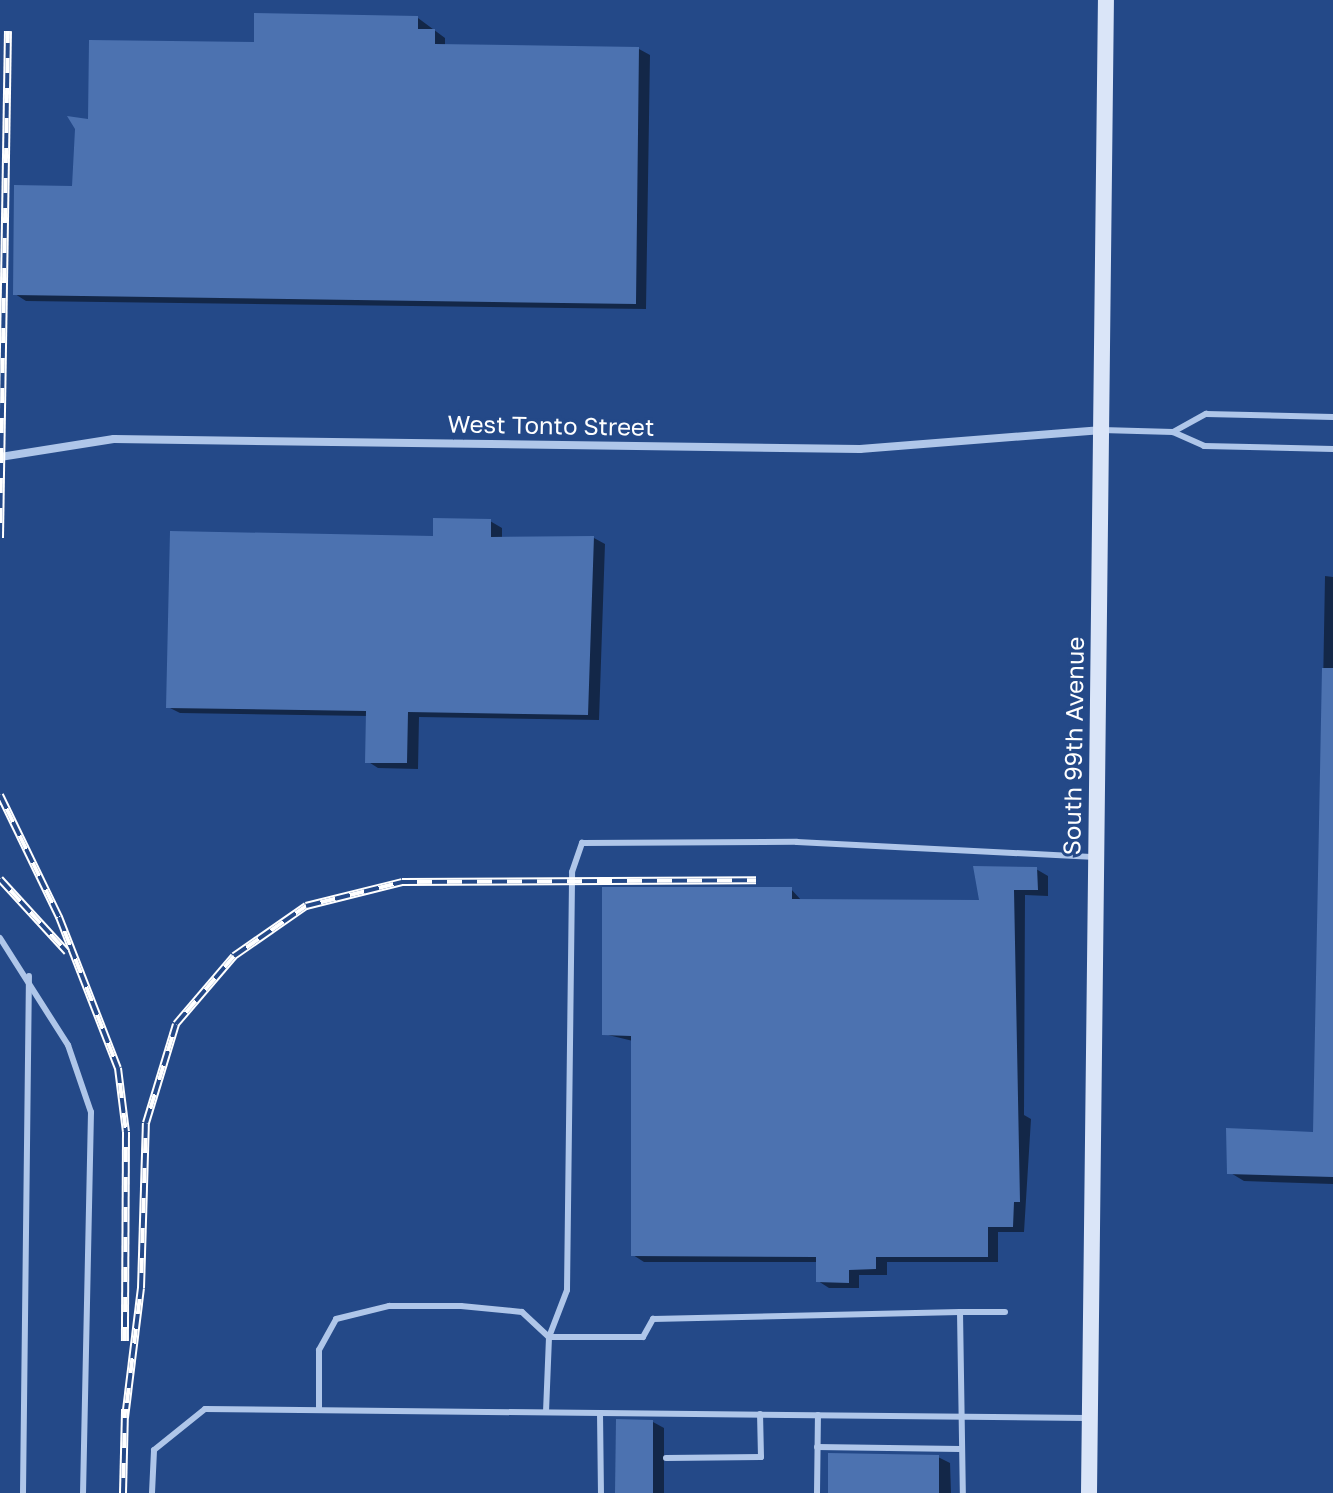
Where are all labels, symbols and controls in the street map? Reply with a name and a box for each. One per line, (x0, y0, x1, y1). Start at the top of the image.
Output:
street label: West Tonto Street (447, 409, 655, 441)
street label: South 99th Avenue (1057, 636, 1089, 856)

